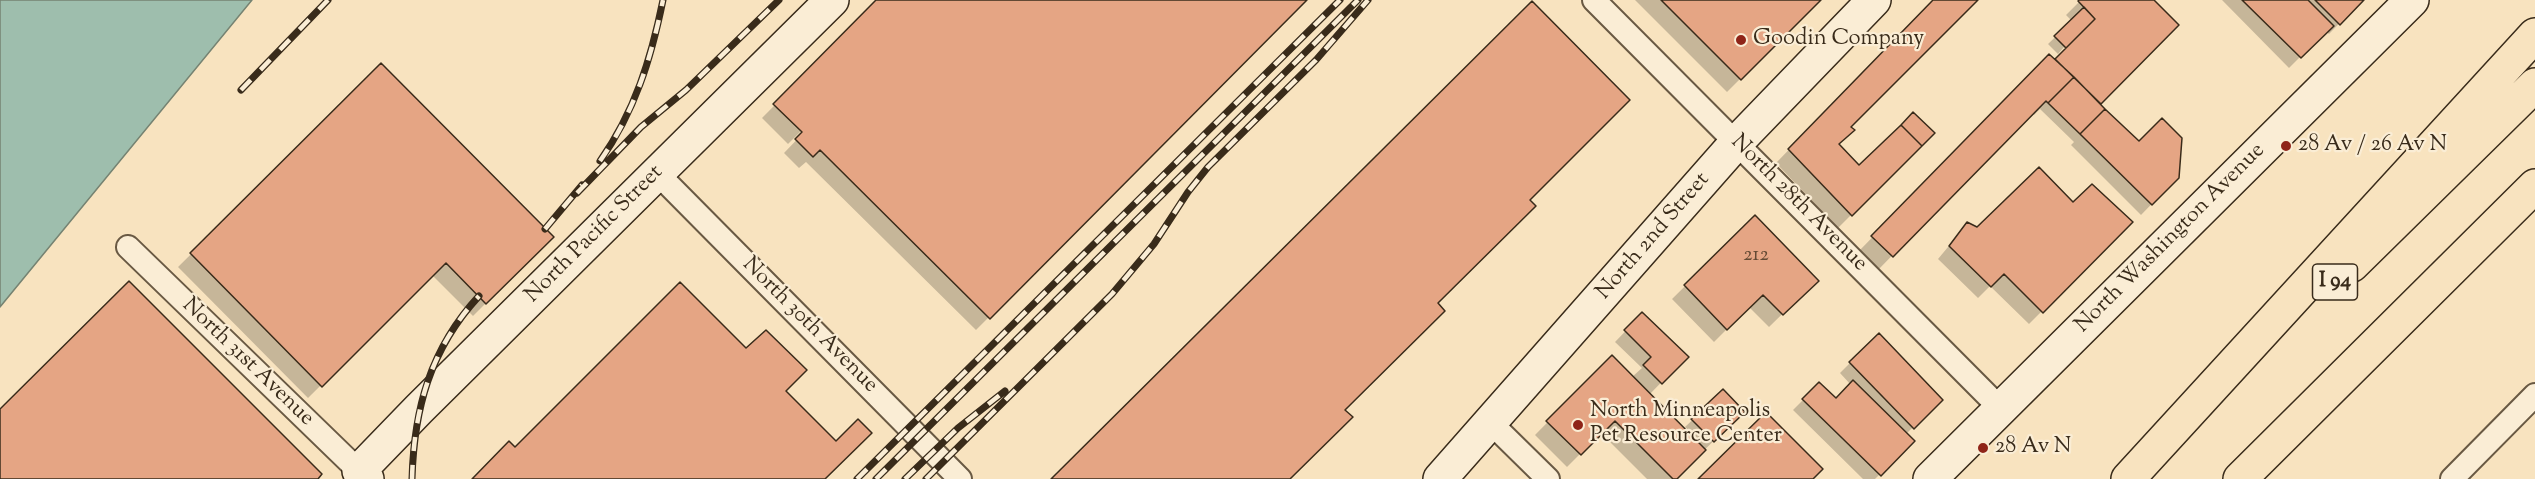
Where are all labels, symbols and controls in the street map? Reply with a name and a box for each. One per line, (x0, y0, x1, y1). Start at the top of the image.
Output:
place label: Goodin Company (1753, 27, 1924, 53)
marker: Goodin Company (1734, 33, 1748, 47)
street label: North 28th Avenue (1724, 130, 1872, 278)
place label: 28 Av / 26 Av N (2298, 133, 2447, 159)
street label: North Washington Avenue (2070, 138, 2272, 340)
marker: 28 Av / 26 Av N (2279, 139, 2293, 153)
street label: North Pacific Street (521, 161, 669, 309)
street label: North 2nd Street (1592, 168, 1716, 306)
house number: 212 (1743, 245, 1769, 269)
street label: North 30th Avenue (735, 252, 883, 400)
road number: I 94 (2312, 264, 2358, 300)
street label: North 31st Avenue (175, 293, 319, 433)
place label: North Minneapolis Pet Resource Center (1590, 399, 1782, 451)
marker: North Minneapolis Pet Resource Center (1571, 418, 1585, 432)
place label: 28 Av N (1995, 435, 2071, 461)
marker: 28 Av N (1976, 441, 1990, 455)

